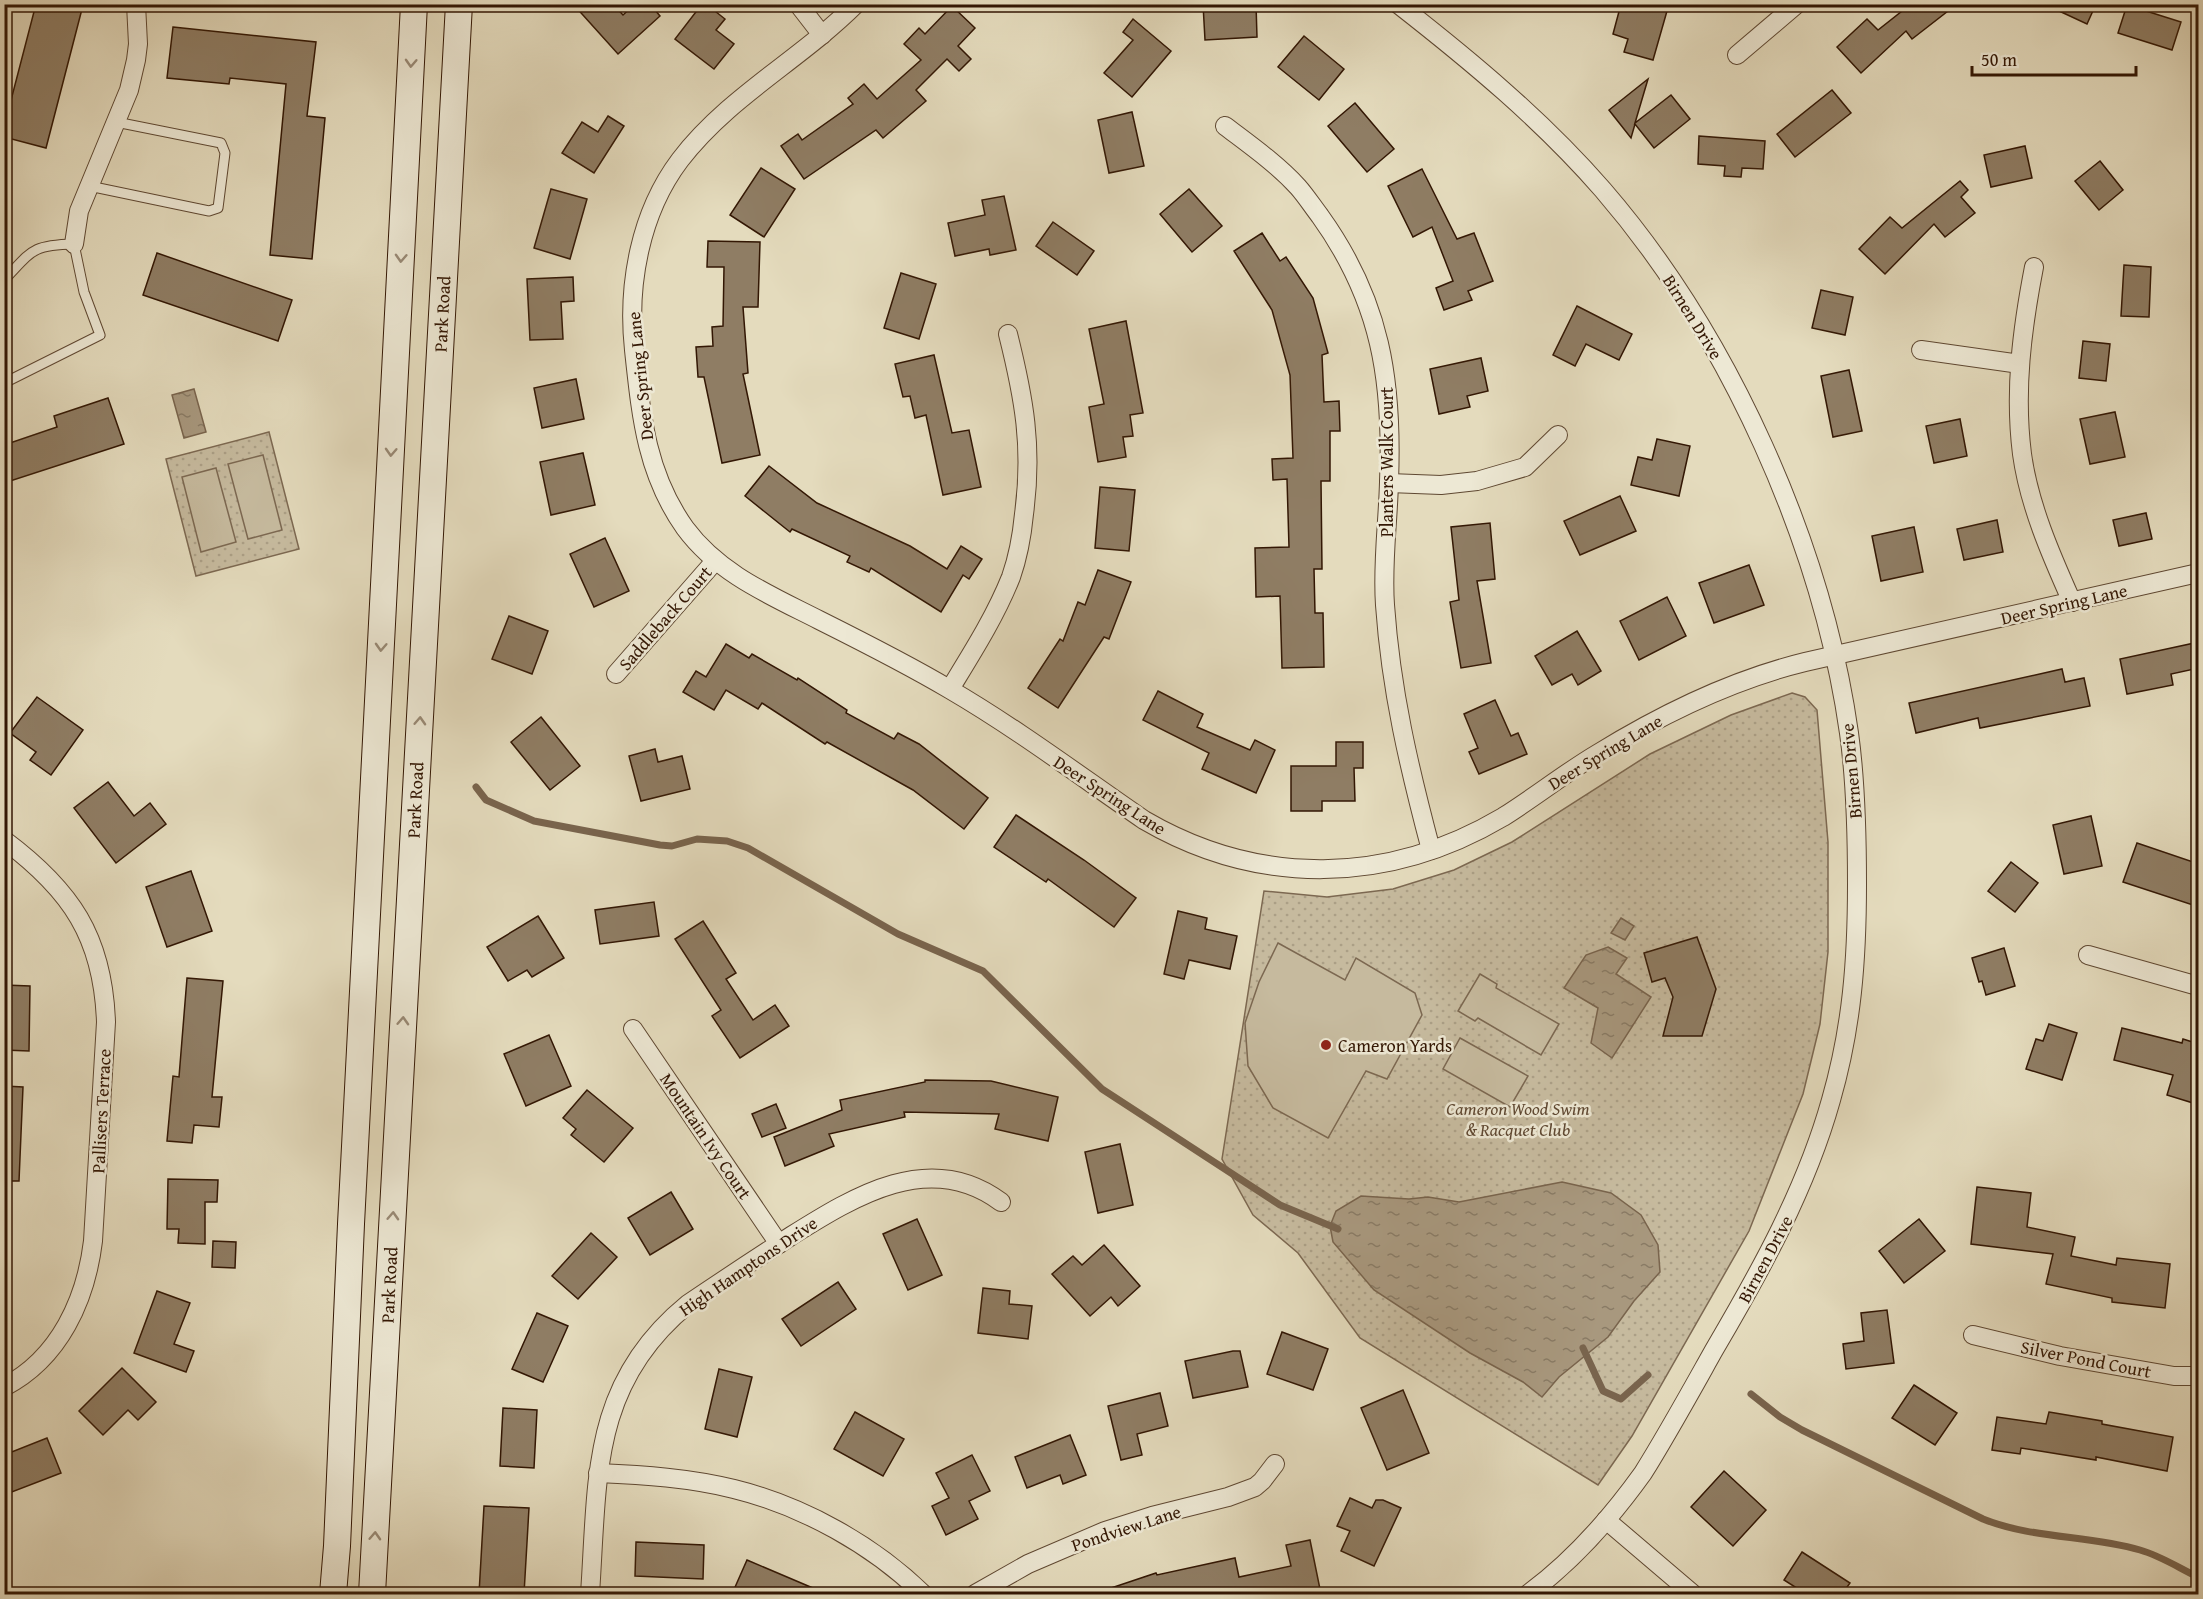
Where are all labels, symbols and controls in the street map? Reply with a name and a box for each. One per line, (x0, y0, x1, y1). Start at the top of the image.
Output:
scale bar (1972, 39, 2136, 77)
text: 50 m (1981, 46, 2017, 73)
one-way arrow (405, 58, 418, 67)
one-way arrow (395, 253, 408, 262)
street label: Birnen Drive (1656, 269, 1730, 365)
street label: Park Road (427, 275, 458, 353)
street label: Deer Spring Lane (620, 310, 660, 442)
street label: Planters Walk Court (1373, 386, 1400, 537)
one-way arrow (384, 448, 397, 457)
street label: Saddleback Court (612, 559, 719, 676)
street label: Deer Spring Lane (1998, 576, 2130, 632)
one-way arrow (374, 643, 387, 652)
street label: Deer Spring Lane (1543, 707, 1667, 797)
one-way arrow (413, 717, 426, 726)
street label: Birnen Drive (1833, 722, 1869, 820)
street label: Deer Spring Lane (1049, 749, 1171, 841)
street label: Park Road (400, 761, 431, 839)
one-way arrow (397, 1016, 410, 1025)
place label: Cameron Yards (1338, 1032, 1452, 1059)
marker: Cameron Yards (1319, 1038, 1333, 1052)
street label: Pallisers Terrace (84, 1048, 118, 1174)
street label: Mountain Ivy Court (654, 1067, 759, 1205)
park label: Cameron Wood Swim & Racquet Club (1446, 1095, 1590, 1143)
street label: High Hamptons Drive (673, 1210, 823, 1322)
street label: Birnen Drive (1731, 1210, 1799, 1308)
one-way arrow (386, 1211, 399, 1220)
street label: Park Road (374, 1246, 405, 1324)
street label: Silver Pond Court (2018, 1333, 2154, 1385)
street label: Pondview Lane (1068, 1498, 1184, 1558)
one-way arrow (369, 1532, 382, 1541)

